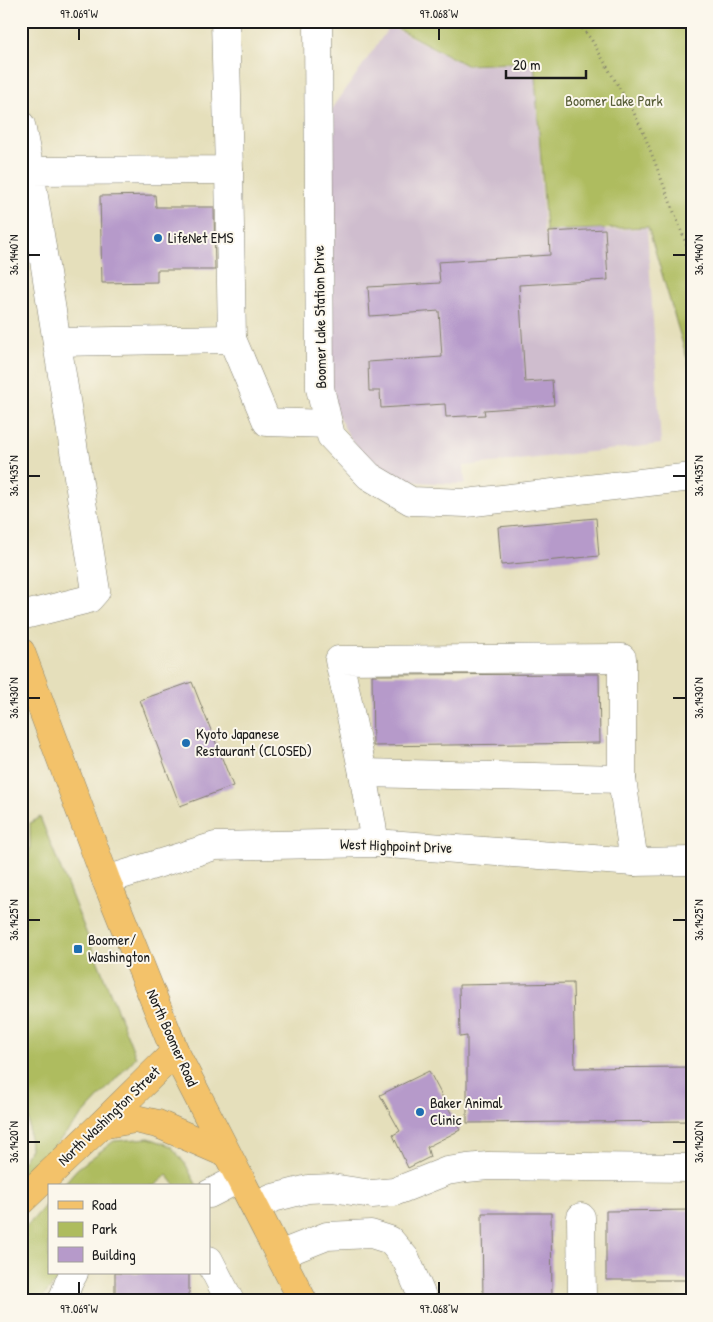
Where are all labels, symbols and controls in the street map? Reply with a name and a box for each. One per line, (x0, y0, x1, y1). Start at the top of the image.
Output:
text: 97.069°W (60, 5, 98, 22)
text: 97.068°W (420, 5, 459, 22)
scale bar (506, 48, 586, 80)
text: 20 m (513, 54, 540, 75)
park label: Boomer Lake Park (565, 90, 663, 111)
place label: LifeNet EMS (168, 227, 233, 248)
marker: LifeNet EMS (152, 232, 164, 244)
text: 36.1440°N (5, 235, 22, 275)
text: 36.1440°N (690, 235, 707, 275)
street label: Boomer Lake Station Drive (308, 245, 331, 389)
text: 36.1435°N (5, 455, 22, 497)
text: 36.1435°N (690, 455, 707, 497)
text: 36.1430°N (5, 677, 22, 719)
text: 36.1430°N (690, 677, 707, 719)
place label: Kyoto Japanese Restaurant (CLOSED) (196, 723, 312, 761)
marker: Kyoto Japanese Restaurant (CLOSED) (180, 737, 192, 749)
street label: West Highpoint Drive (339, 833, 453, 858)
text: 36.1425°N (5, 899, 22, 941)
text: 36.1425°N (690, 899, 707, 941)
place label: Boomer/ Washington (88, 929, 150, 967)
marker: Boomer/ Washington (72, 943, 84, 955)
street label: North Boomer Road (142, 986, 203, 1090)
street label: North Washington Street (53, 1061, 165, 1170)
place label: Baker Animal Clinic (430, 1092, 502, 1130)
marker: Baker Animal Clinic (414, 1106, 426, 1118)
text: 36.1420°N (5, 1121, 22, 1163)
text: 36.1420°N (690, 1121, 707, 1163)
legend (48, 1184, 210, 1274)
text: Road (92, 1194, 117, 1215)
text: Park (92, 1218, 117, 1239)
text: Building (92, 1244, 136, 1265)
text: 97.069°W (60, 1300, 98, 1317)
text: 97.068°W (420, 1300, 459, 1317)

